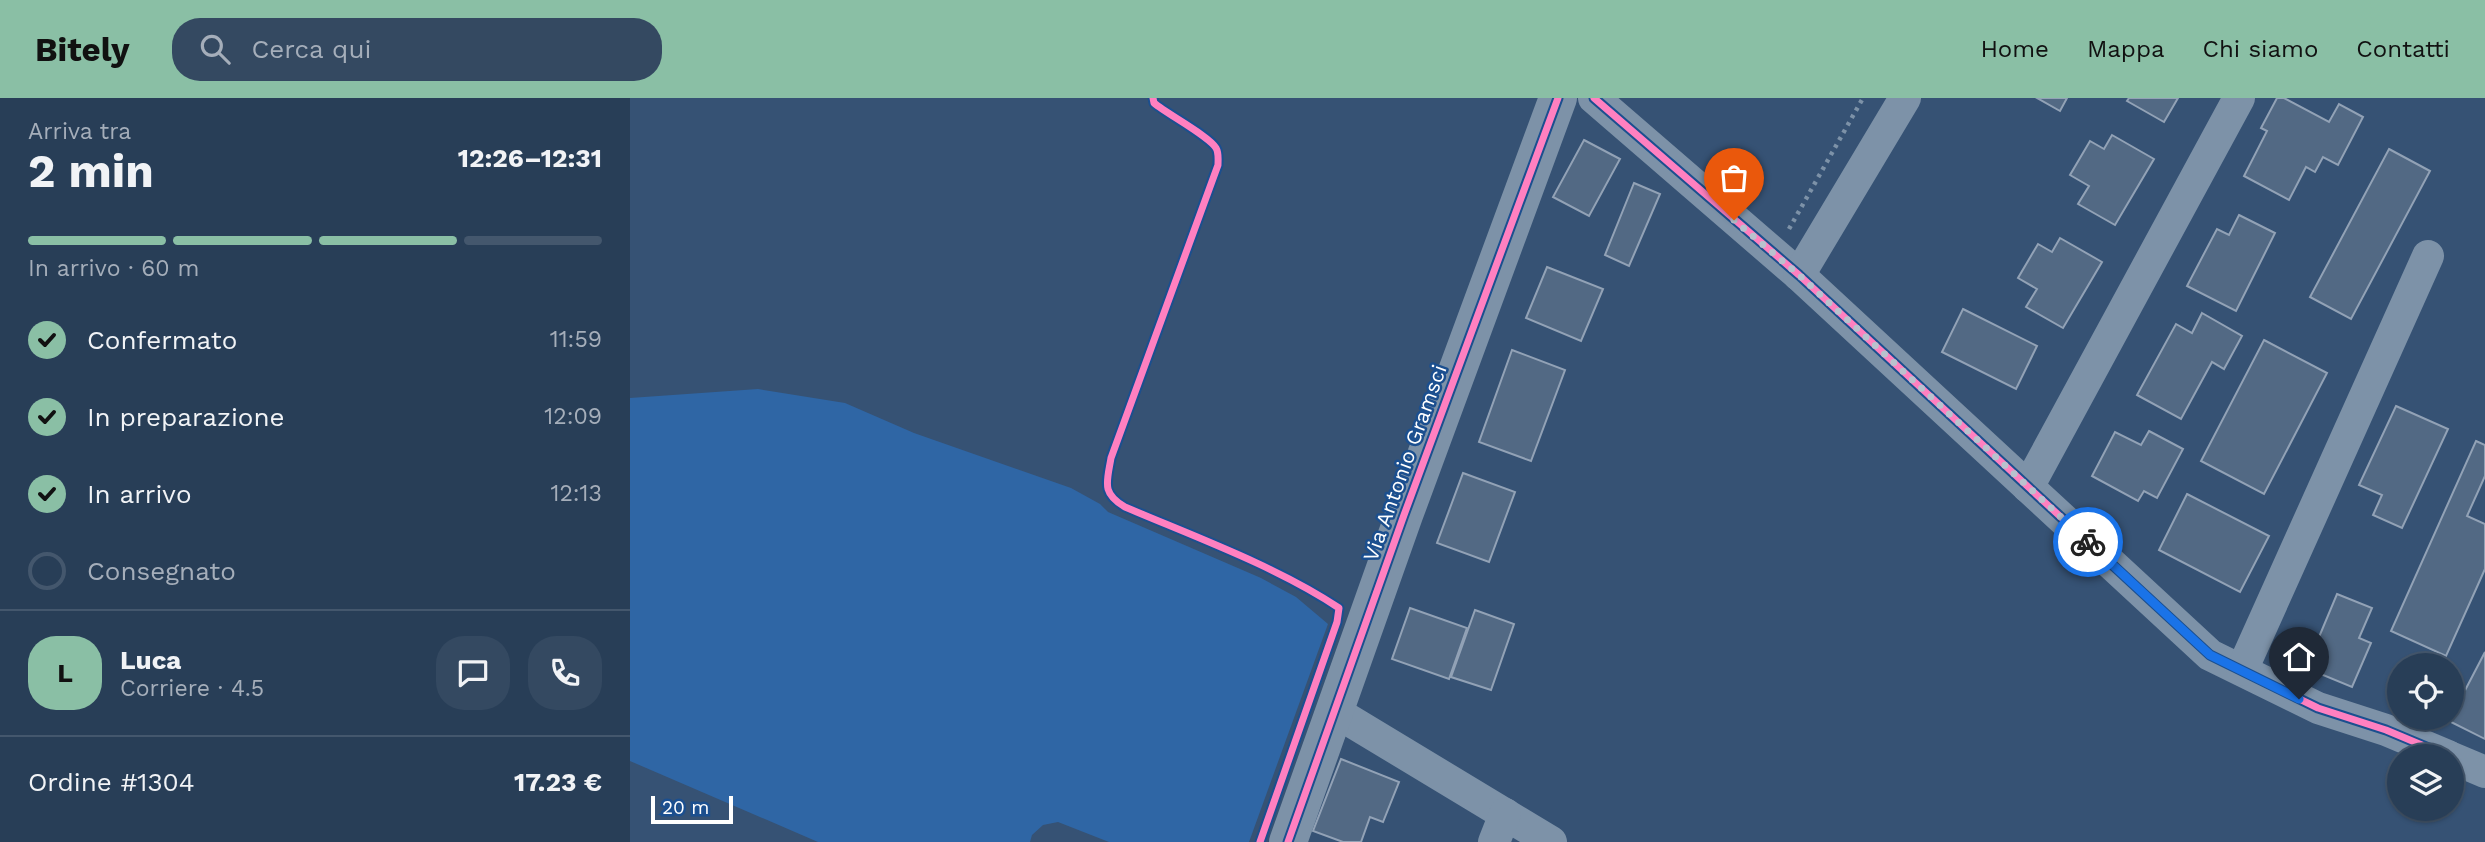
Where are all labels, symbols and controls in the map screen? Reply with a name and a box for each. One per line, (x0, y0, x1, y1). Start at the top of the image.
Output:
search box (172, 18, 662, 81)
text: Bitely (35, 30, 130, 69)
icon: search (196, 30, 234, 68)
text: Cerca qui (252, 34, 371, 64)
text: Home (1980, 35, 2049, 63)
text: Mappa (2087, 35, 2165, 63)
text: Chi siamo (2203, 35, 2318, 63)
text: Contatti (2356, 35, 2450, 63)
text: Arriva tra (28, 118, 131, 145)
text: 12:26–12:31 (458, 143, 602, 173)
text: 2 min (28, 144, 154, 198)
pin (1704, 148, 1764, 220)
icon: bag (1715, 159, 1753, 197)
text: In arrivo · 60 m (28, 255, 199, 282)
icon: check (28, 321, 66, 359)
text: Confermato (87, 325, 237, 355)
text: 11:59 (550, 326, 602, 353)
street label: Via Antonio Gramsci (1357, 361, 1452, 564)
icon: check (28, 398, 66, 436)
text: In preparazione (87, 402, 285, 432)
text: 12:09 (544, 403, 602, 430)
icon: check (28, 475, 66, 513)
text: In arrivo (87, 479, 192, 509)
text: 12:13 (550, 480, 602, 507)
courier (2053, 507, 2123, 577)
icon: bike (2069, 523, 2107, 561)
text: Consegnato (87, 556, 236, 586)
pin (2269, 627, 2329, 699)
button: chat (436, 636, 510, 710)
button: phone (528, 636, 602, 710)
icon: home (2280, 638, 2318, 676)
text: Luca (120, 645, 181, 675)
map controls (2387, 653, 2464, 821)
button: locate (2387, 653, 2464, 730)
text: L (57, 658, 73, 688)
text: Corriere · 4.5 (120, 675, 264, 702)
button: layers (2387, 744, 2464, 821)
text: Ordine #1304 (28, 767, 195, 797)
text: 17.23 € (514, 767, 602, 797)
scale bar (651, 793, 733, 825)
text: 20 m (662, 796, 709, 819)

